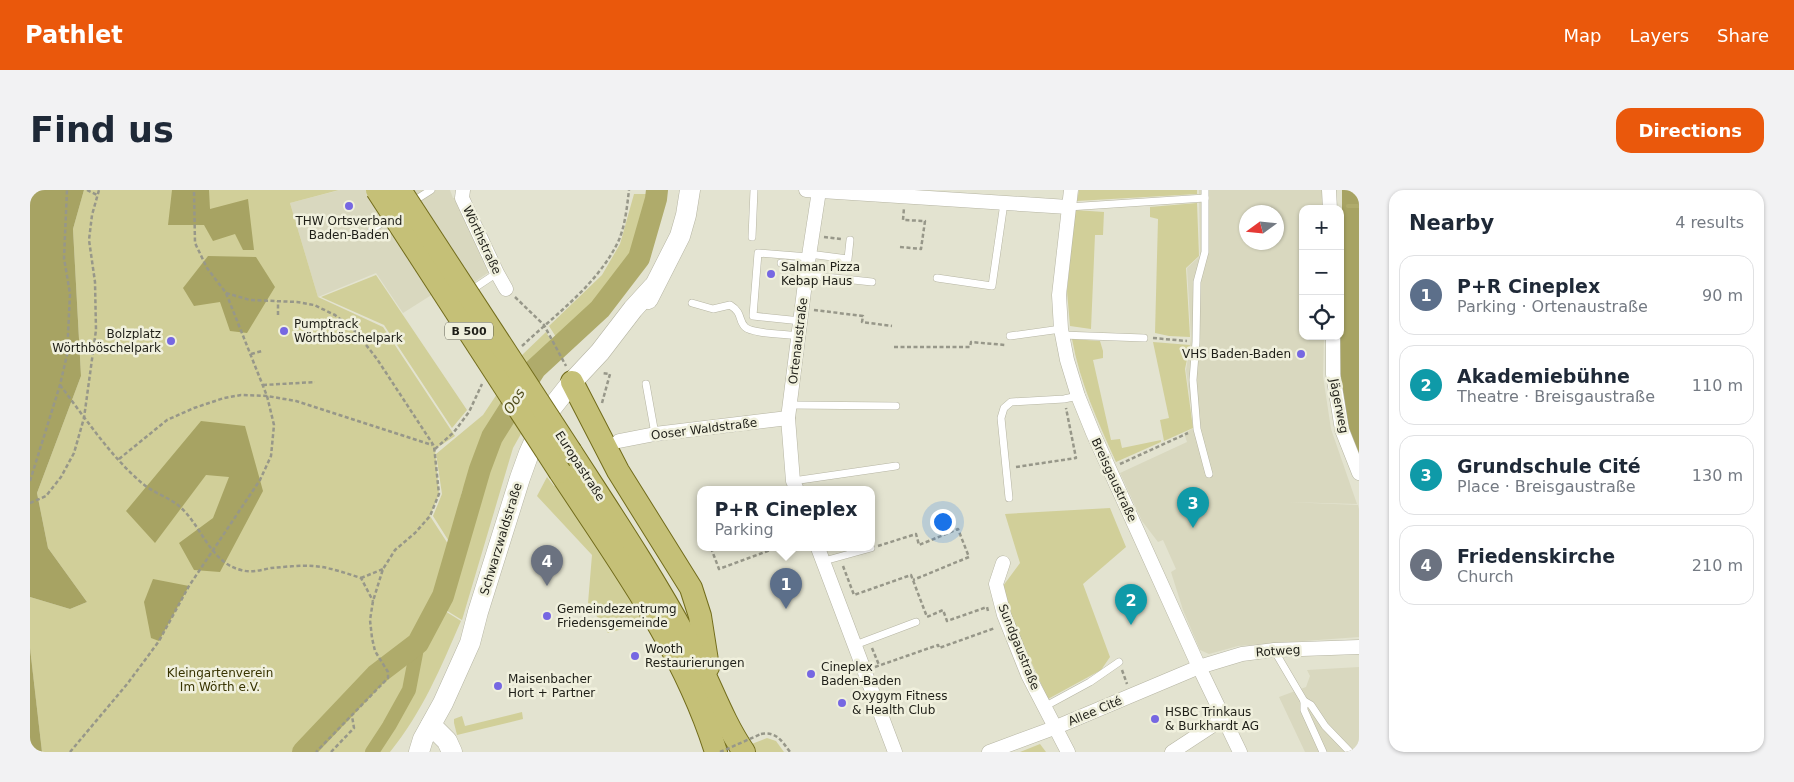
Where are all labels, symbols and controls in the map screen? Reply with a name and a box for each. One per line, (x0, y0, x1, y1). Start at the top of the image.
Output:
text: Pathlet (25, 21, 123, 49)
text: Map (1563, 25, 1601, 46)
text: Layers (1629, 25, 1689, 46)
text: Share (1717, 25, 1769, 46)
button: Directions (1616, 108, 1764, 153)
text: Find us (30, 110, 174, 150)
marker: THW Ortsverband Baden-Baden (343, 200, 355, 212)
street label: Wörthstraße (460, 204, 504, 276)
north arrow (1239, 205, 1284, 250)
map controls (1299, 205, 1344, 340)
button: + (1299, 205, 1344, 250)
text: Nearby (1409, 211, 1494, 235)
text: 4 results (1675, 213, 1744, 232)
place label: THW Ortsverband Baden-Baden (295, 214, 402, 242)
button: − (1299, 250, 1344, 295)
place label: Salman Pizza Kebap Haus (781, 260, 860, 288)
marker: Salman Pizza Kebap Haus (765, 268, 777, 280)
text: P+R Cineplex (1457, 275, 1600, 297)
text: 1 (1420, 286, 1432, 305)
text: 90 m (1702, 286, 1743, 305)
button: locate (1299, 295, 1344, 340)
street label: Ortenaustraße (786, 297, 810, 385)
text: Parking · Ortenaustraße (1457, 297, 1648, 316)
place label: Pumptrack Wörthböschelpark (294, 317, 403, 345)
road number: B 500 (445, 322, 493, 340)
marker: Pumptrack Wörthböschelpark (278, 325, 290, 337)
place label: Bolzplatz Wörthböschelpark (52, 327, 161, 355)
marker: Bolzplatz Wörthböschelpark (165, 335, 177, 347)
place label: VHS Baden-Baden (1182, 347, 1291, 361)
marker: VHS Baden-Baden (1295, 348, 1307, 360)
text: Akademiebühne (1457, 365, 1630, 387)
street label: Jägerweg (1327, 376, 1351, 435)
text: 2 (1420, 376, 1432, 395)
text: 110 m (1692, 376, 1743, 395)
water label: Oos (500, 385, 528, 417)
text: Theatre · Breisgaustraße (1457, 387, 1655, 406)
street label: Ooser Waldstraße (650, 416, 758, 442)
street label: Europastraße (552, 428, 608, 504)
street label: Breisgaustraße (1089, 436, 1139, 524)
text: Grundschule Cité (1457, 455, 1641, 477)
text: 3 (1420, 466, 1432, 485)
text: 130 m (1692, 466, 1743, 485)
text: Place · Breisgaustraße (1457, 477, 1636, 496)
street label: Schwarzwaldstraße (477, 481, 525, 597)
popup (697, 486, 875, 551)
pin: 3 (1177, 487, 1209, 528)
text: P+R Cineplex (714, 498, 858, 520)
your location (930, 509, 956, 535)
text: Parking (714, 520, 774, 539)
pin: 4 (531, 545, 563, 586)
text: Friedenskirche (1457, 545, 1615, 567)
text: 4 (1420, 556, 1432, 575)
text: 210 m (1692, 556, 1743, 575)
text: Church (1457, 567, 1514, 586)
pin: 1 (770, 568, 802, 609)
pin: 2 (1115, 584, 1147, 625)
place label: Gemeindezentrumg Friedensgemeinde (557, 602, 677, 630)
street label: Sundgaustraße (995, 602, 1043, 692)
marker: Gemeindezentrumg Friedensgemeinde (541, 610, 553, 622)
place label: Wooth Restaurierungen (645, 642, 745, 670)
street label: Rotweg (1255, 642, 1301, 660)
marker: Wooth Restaurierungen (629, 650, 641, 662)
place label: Cineplex Baden-Baden (821, 660, 901, 688)
park label: Kleingartenverein Im Wörth e.V. (167, 666, 273, 694)
marker: Cineplex Baden-Baden (805, 668, 817, 680)
place label: Maisenbacher Hort + Partner (508, 672, 595, 700)
marker: Maisenbacher Hort + Partner (492, 680, 504, 692)
place label: Oxygym Fitness & Health Club (852, 689, 947, 717)
street label: Allee Cité (1066, 693, 1124, 729)
marker: Oxygym Fitness & Health Club (836, 697, 848, 709)
place label: HSBC Trinkaus & Burkhardt AG (1165, 705, 1259, 733)
marker: HSBC Trinkaus & Burkhardt AG (1149, 713, 1161, 725)

